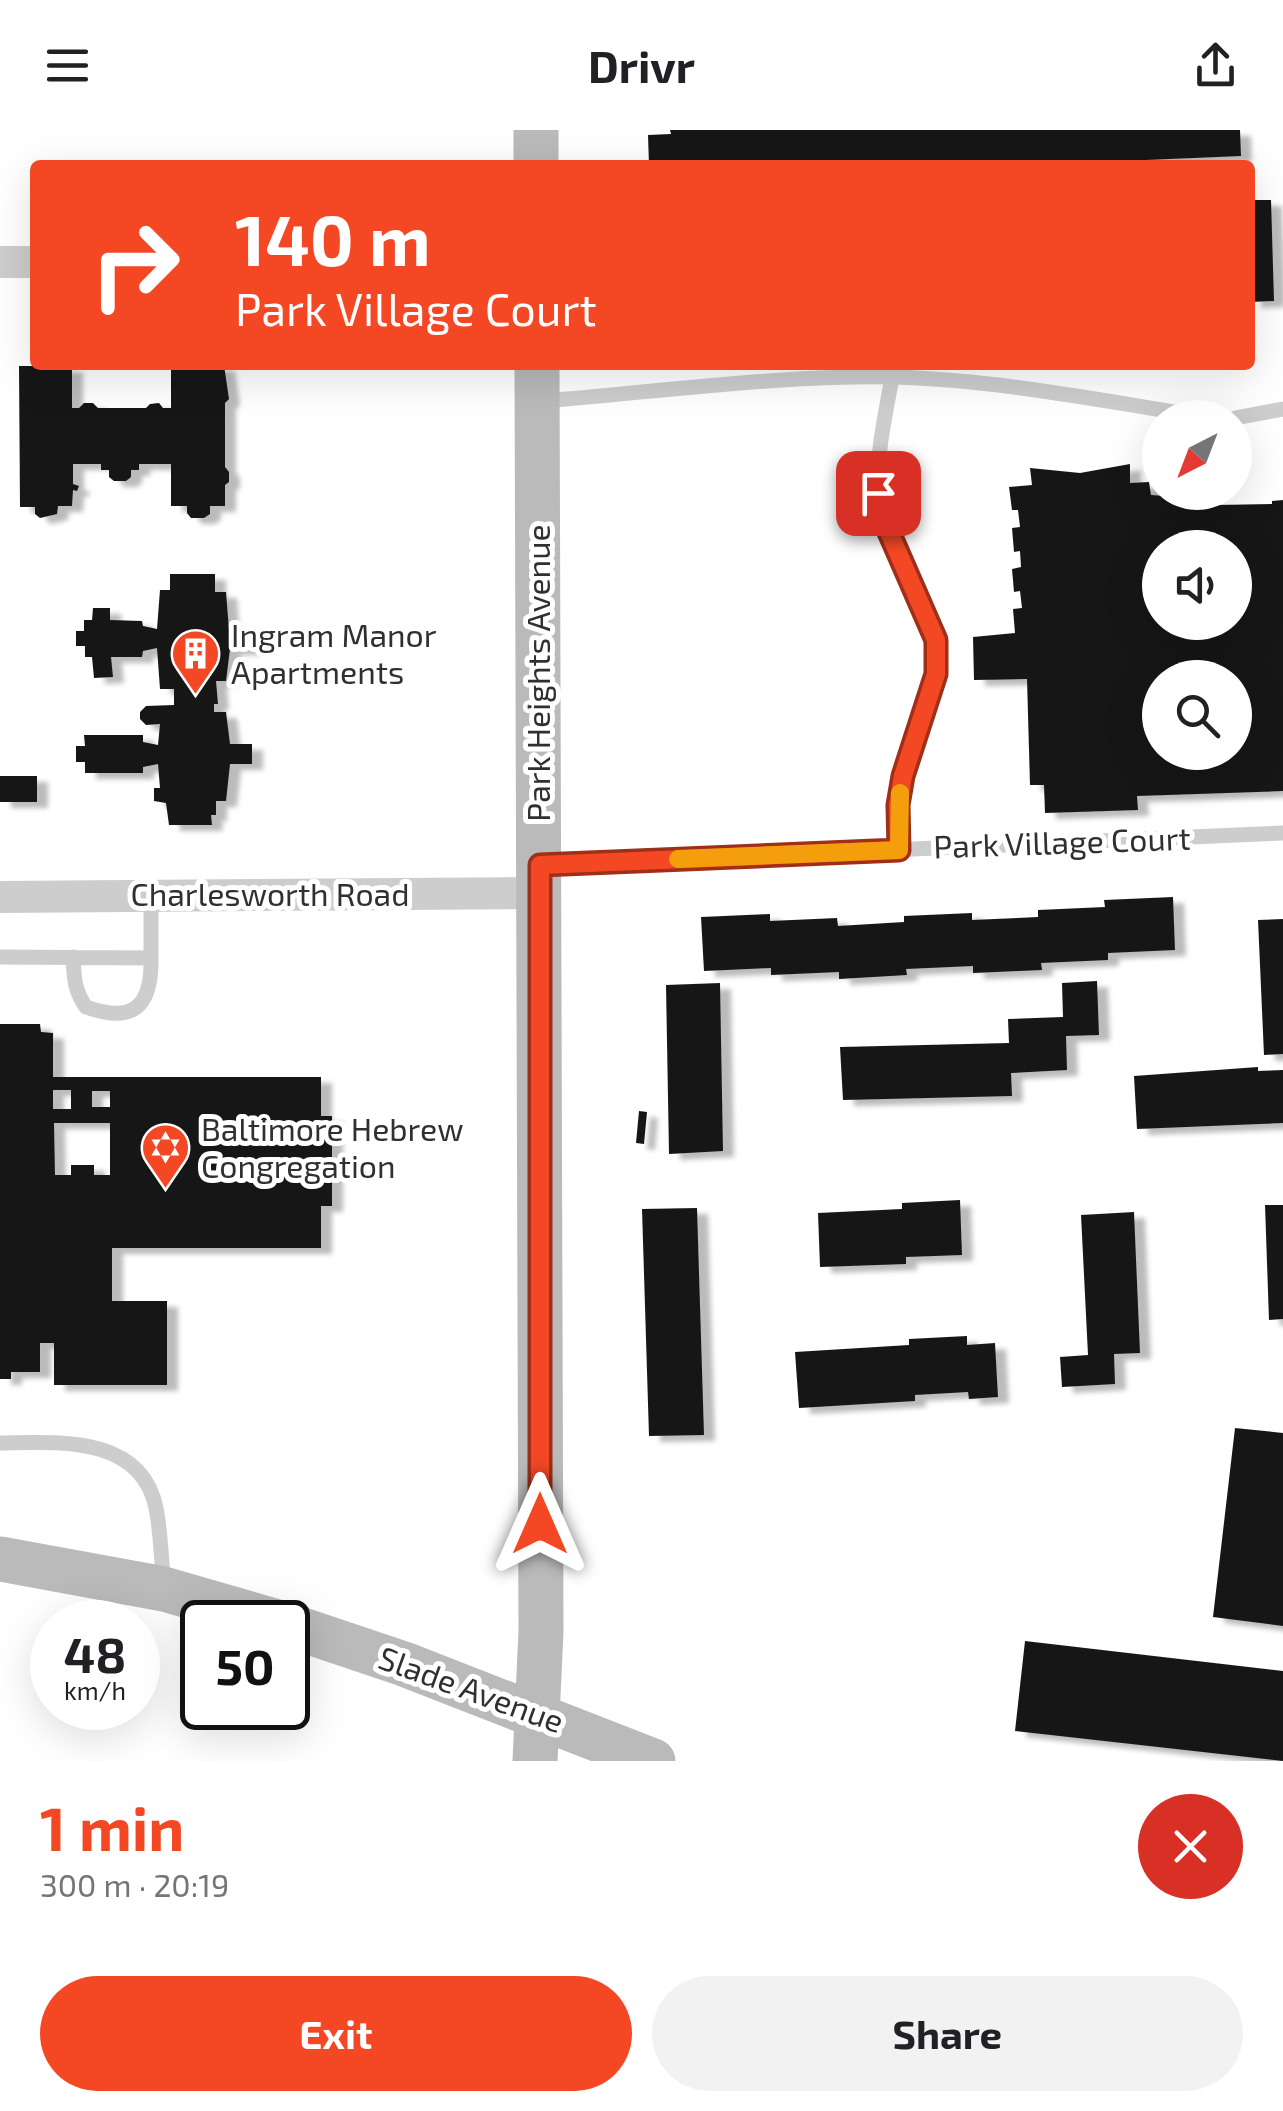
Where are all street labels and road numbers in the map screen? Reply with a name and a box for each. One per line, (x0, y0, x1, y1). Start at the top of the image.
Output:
street label: Park Heights Avenue (518, 524, 556, 822)
street label: Park Village Court (933, 818, 1191, 864)
street label: Charlesworth Road (130, 874, 410, 912)
street label: Slade Avenue (374, 1637, 569, 1739)

